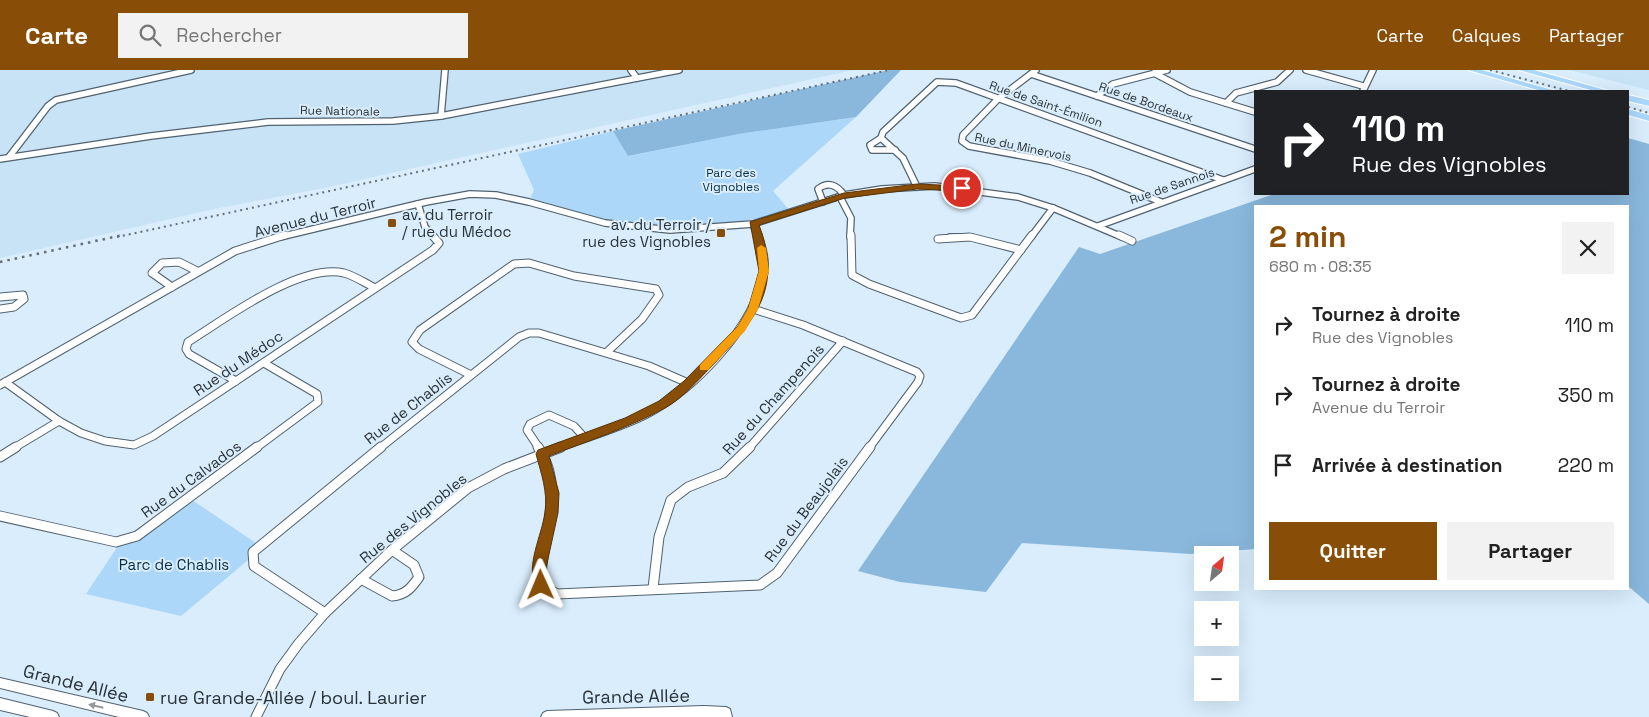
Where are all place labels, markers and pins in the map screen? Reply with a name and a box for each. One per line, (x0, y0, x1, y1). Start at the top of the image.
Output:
pin (941, 167, 983, 209)
place label: av. du Terroir / rue du Médoc (402, 205, 511, 241)
place label: av. du Terroir / rue des Vignobles (582, 215, 711, 251)
marker: av. du Terroir / rue du Médoc (386, 217, 398, 229)
marker: av. du Terroir / rue des Vignobles (715, 227, 727, 239)
place label: rue Grande-Allée / boul. Laurier (160, 686, 427, 709)
marker: rue Grande-Allée / boul. Laurier (144, 691, 156, 703)

